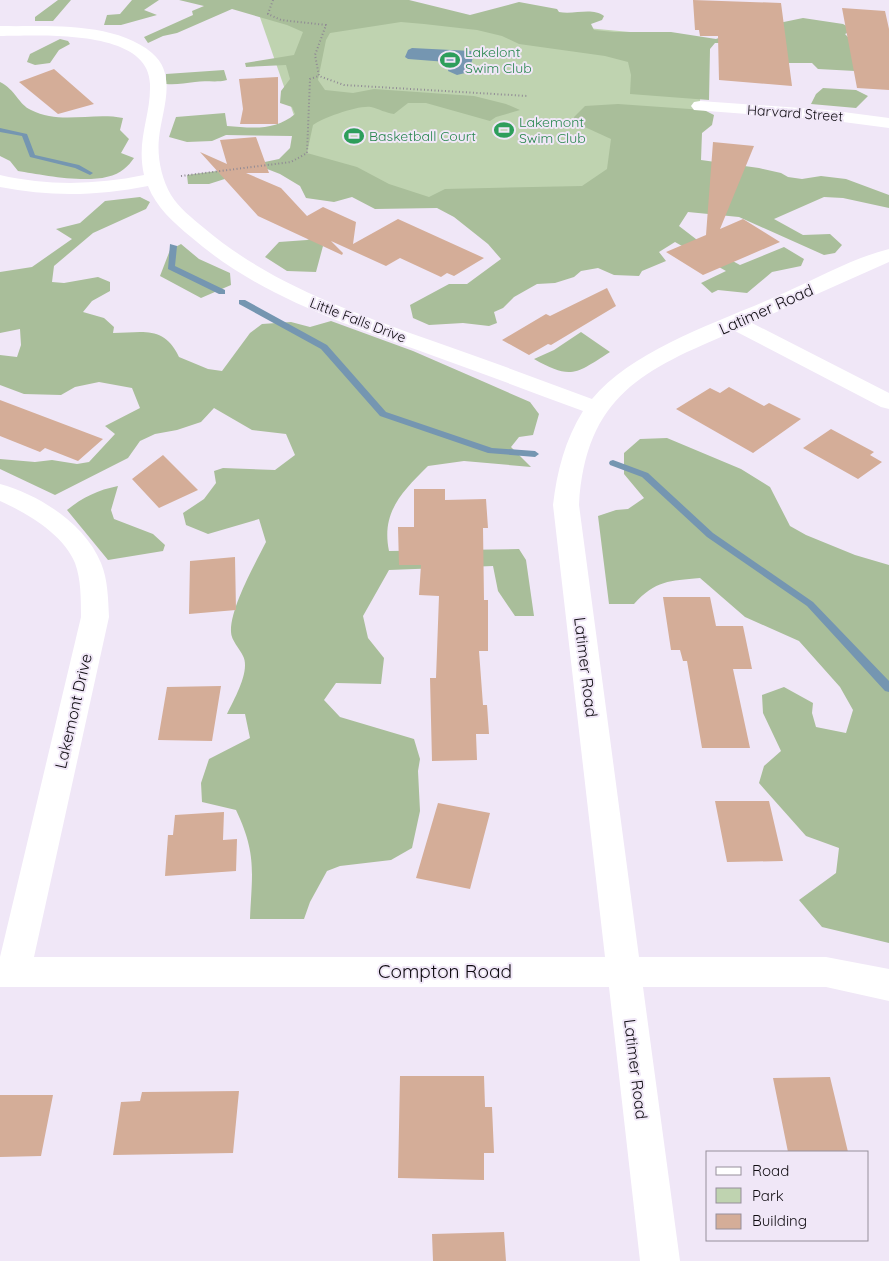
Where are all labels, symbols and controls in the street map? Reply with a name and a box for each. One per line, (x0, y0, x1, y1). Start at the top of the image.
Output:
place label: Lakelont Swim Club (465, 43, 532, 77)
sports icon: Lakelont Swim Club (439, 49, 461, 71)
street label: Harvard Street (746, 101, 844, 125)
place label: Lakemont Swim Club (519, 113, 586, 147)
sports icon: Lakemont Swim Club (493, 119, 515, 141)
sports icon: Basketball Court (343, 125, 365, 147)
place label: Basketball Court (369, 127, 476, 145)
street label: Latimer Road (716, 279, 816, 339)
street label: Little Falls Drive (307, 293, 409, 347)
street label: Latimer Road (570, 616, 602, 718)
street label: Lakemont Drive (50, 652, 96, 770)
street label: Compton Road (378, 959, 512, 983)
street label: Latimer Road (620, 1018, 652, 1120)
legend (706, 1151, 869, 1241)
text: Road (752, 1161, 789, 1180)
text: Park (752, 1186, 784, 1205)
text: Building (752, 1211, 807, 1230)

